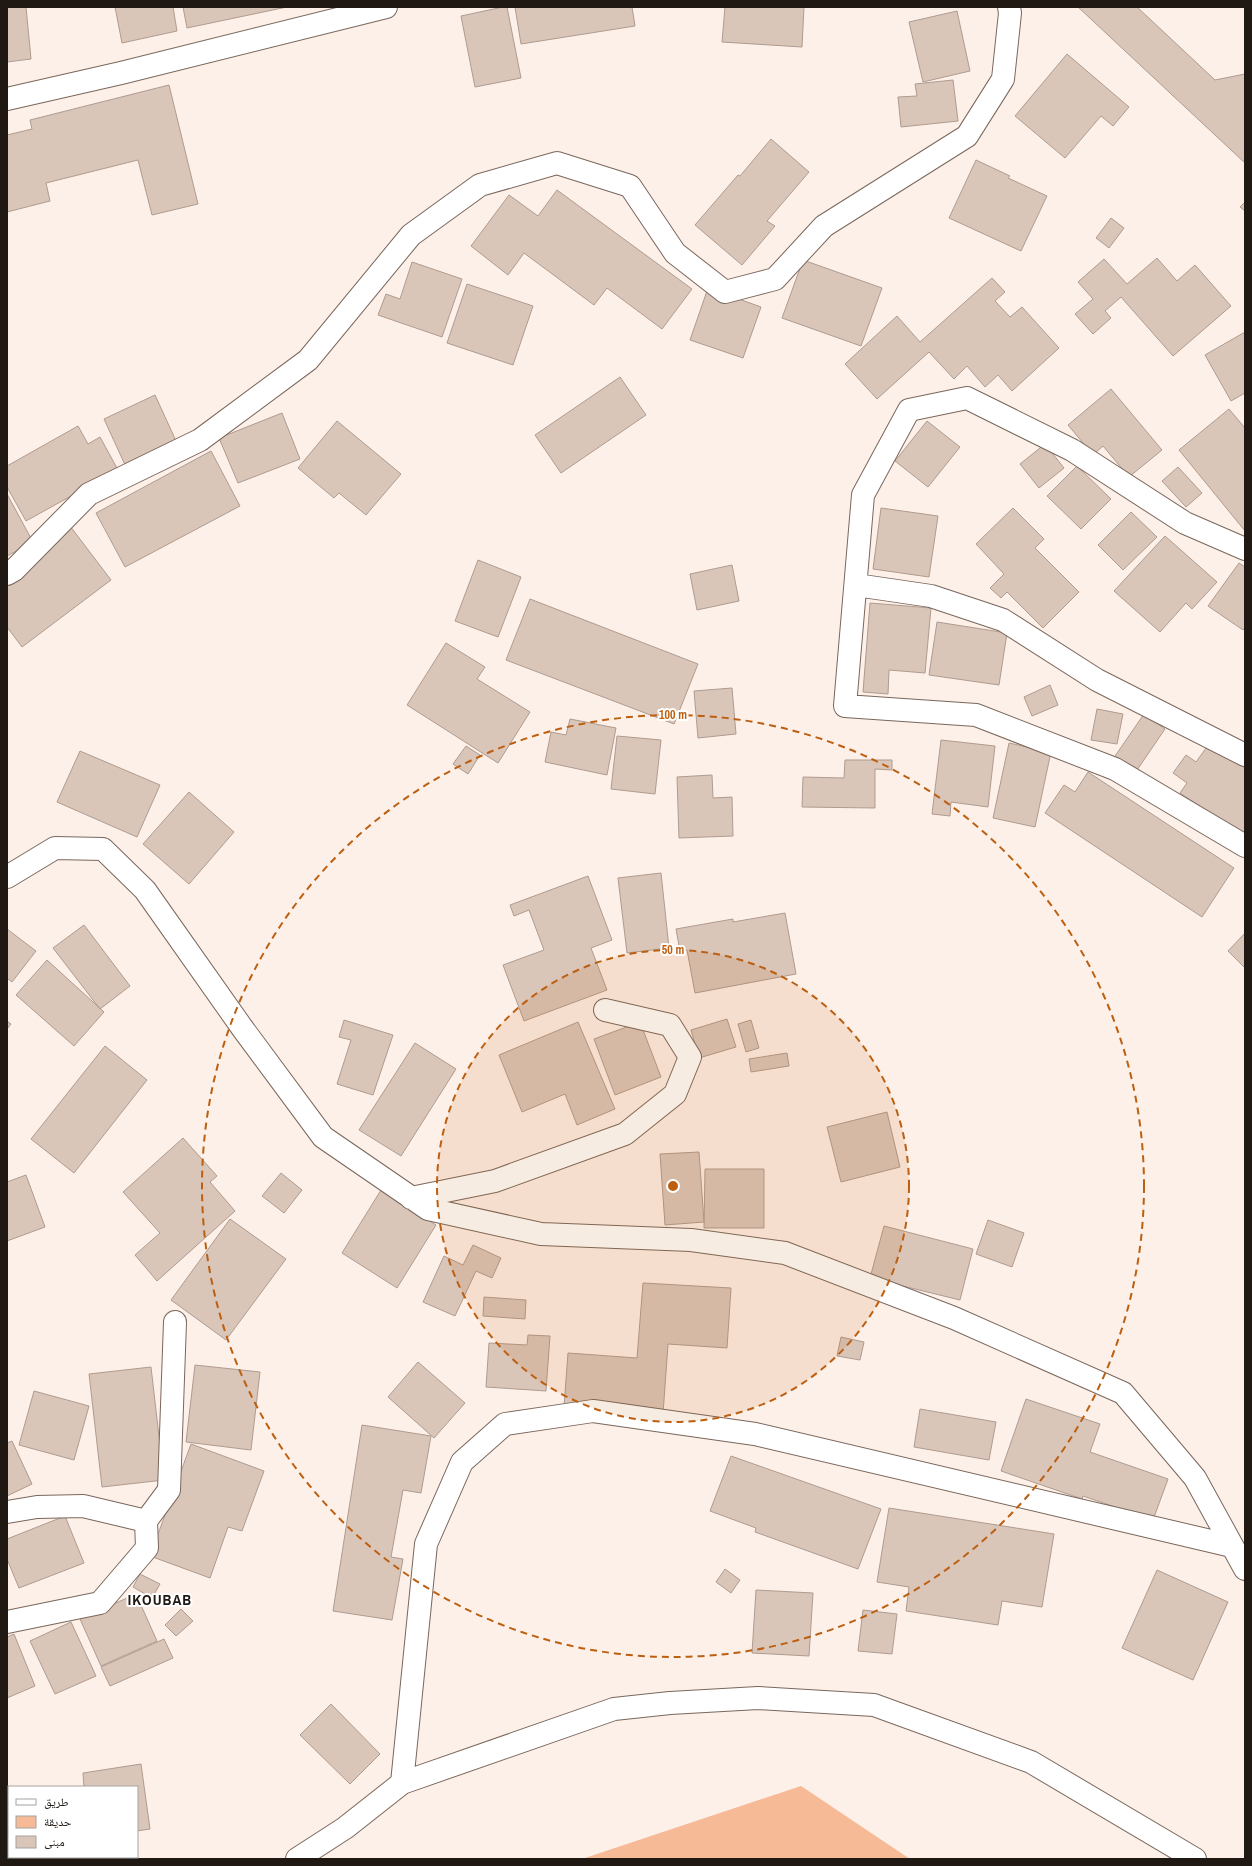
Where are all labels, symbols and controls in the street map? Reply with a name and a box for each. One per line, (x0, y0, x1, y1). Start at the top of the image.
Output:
text: 100 m (659, 707, 687, 723)
text: 50 m (662, 942, 684, 958)
centre of rings (666, 1179, 680, 1193)
district label: IKOUBAB (128, 1589, 192, 1610)
legend (8, 1786, 138, 1858)
text: طريق (44, 1794, 69, 1810)
text: حديقة (44, 1814, 72, 1830)
text: مبنى (44, 1834, 65, 1850)

